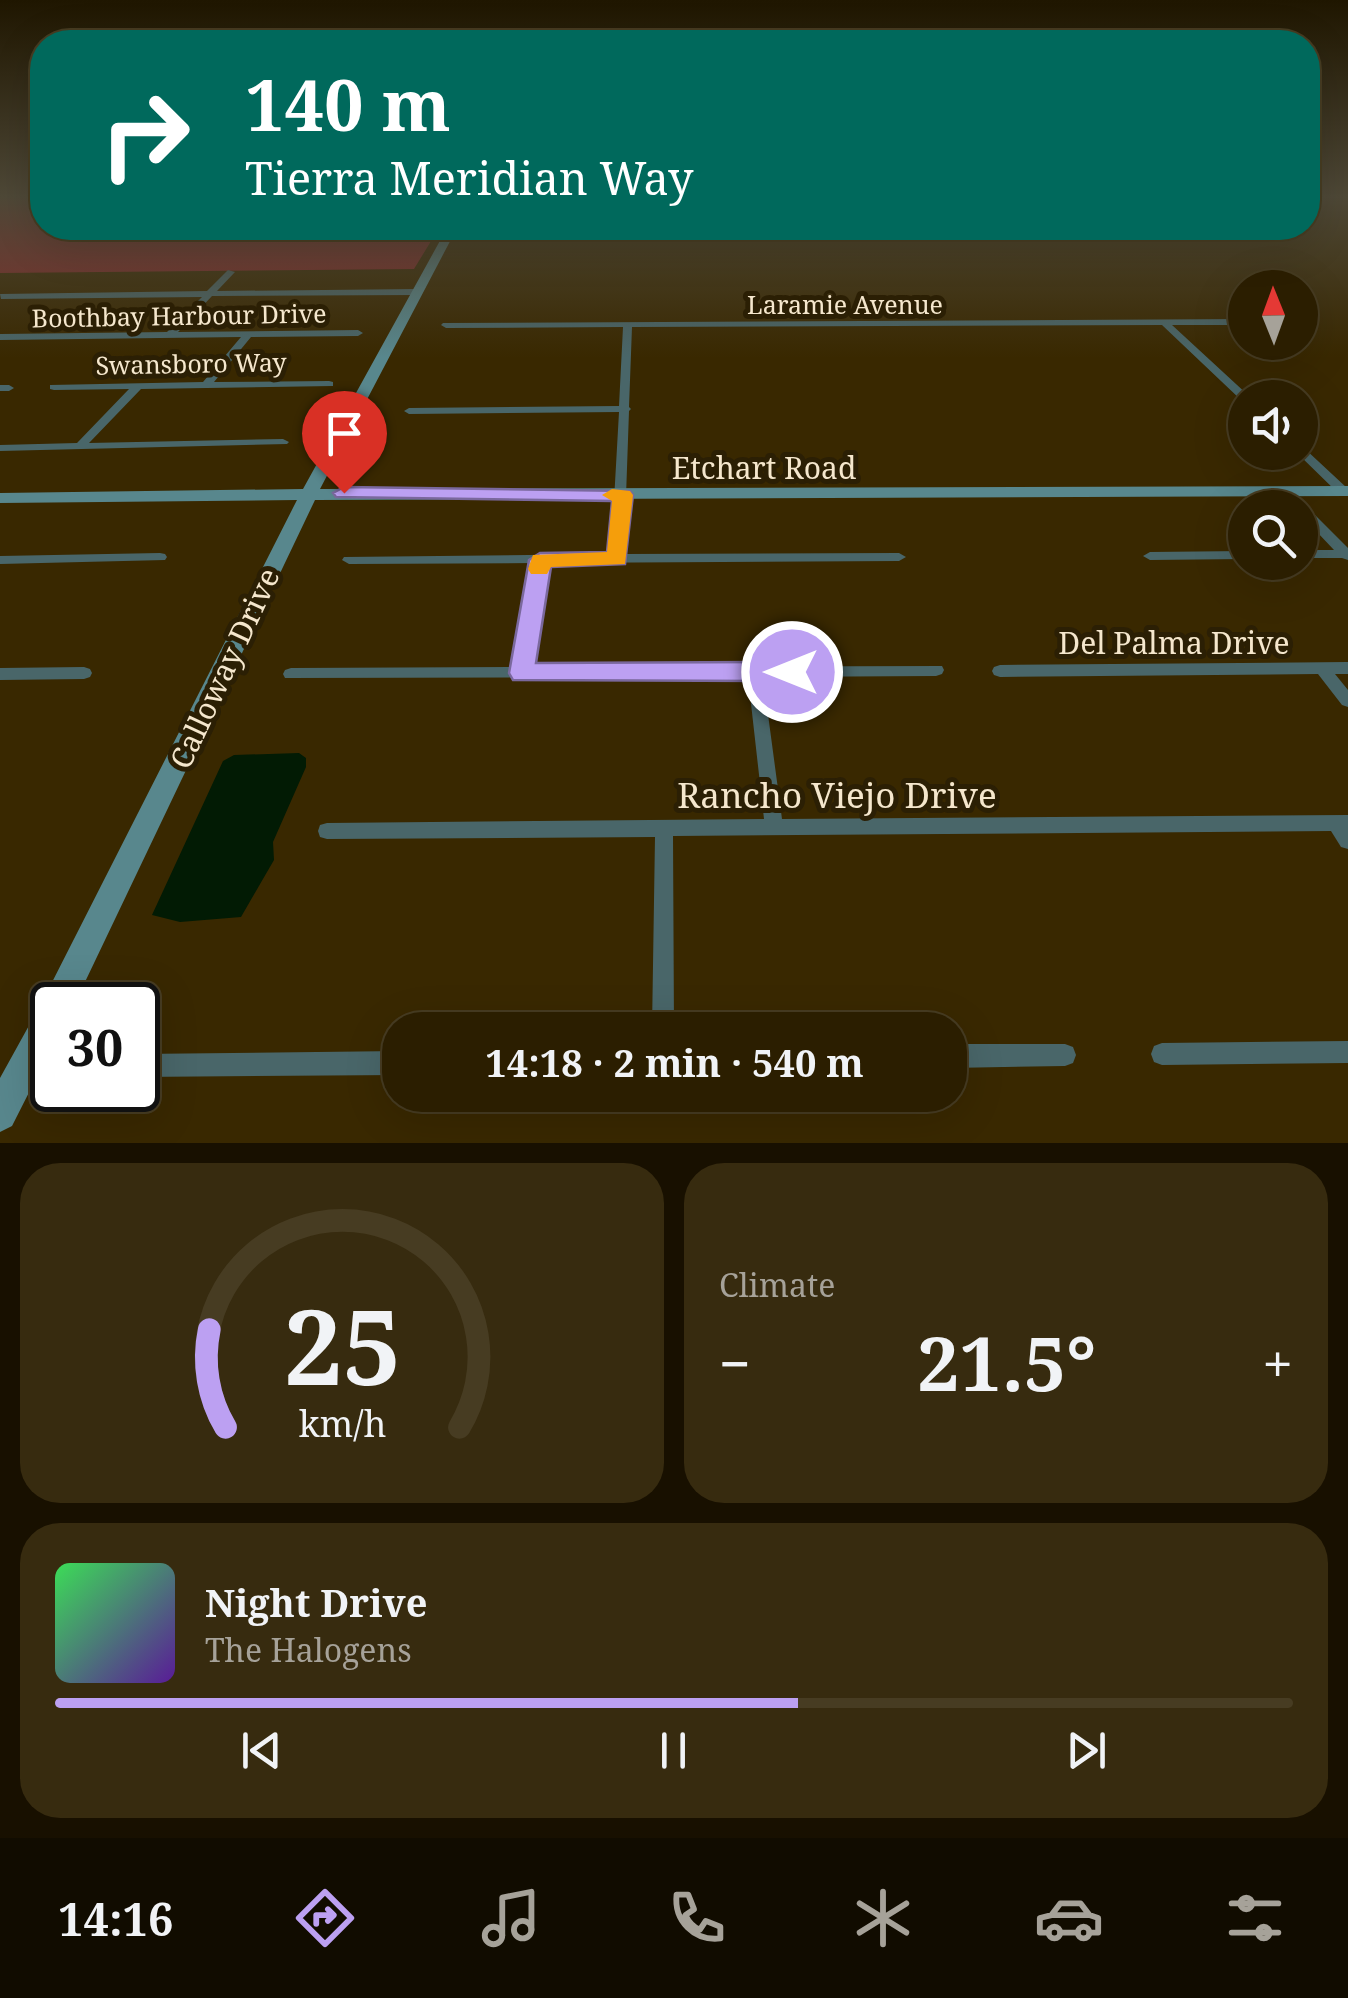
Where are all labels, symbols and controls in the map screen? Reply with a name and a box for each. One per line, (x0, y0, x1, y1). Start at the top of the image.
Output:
text: 140 m (245, 56, 451, 152)
icon: right (80, 70, 210, 200)
text: Tierra Meridian Way (245, 147, 693, 208)
north arrow (1228, 270, 1318, 360)
map controls (1228, 270, 1318, 580)
street label: Laramie Avenue (747, 287, 943, 321)
street label: Boothbay Harbour Drive (31, 295, 327, 335)
street label: Swansboro Way (95, 344, 288, 382)
button: sound (1228, 380, 1318, 470)
pin (302, 391, 387, 494)
icon: arrive (317, 406, 372, 461)
street label: Etchart Road (672, 447, 856, 488)
button: search (1228, 490, 1318, 580)
street label: Calloway Drive (160, 561, 288, 775)
position arrow (740, 620, 844, 724)
street label: Del Palma Drive (1058, 622, 1290, 663)
street label: Rancho Viejo Drive (677, 771, 997, 818)
speed limit sign: 30 (30, 982, 160, 1112)
text: 14:18 · 2 min · 540 m (485, 1036, 864, 1088)
text: Climate (719, 1263, 835, 1306)
text: 25 (283, 1274, 401, 1415)
text: 21.5° (917, 1311, 1096, 1413)
text: − (719, 1325, 751, 1400)
text: + (1262, 1325, 1293, 1400)
text: km/h (298, 1399, 386, 1447)
text: Night Drive (205, 1576, 427, 1628)
text: The Halogens (205, 1628, 412, 1671)
icon: previous (234, 1723, 289, 1778)
icon: pause (646, 1723, 701, 1778)
icon: next (1059, 1723, 1114, 1778)
icon: directions (290, 1883, 360, 1953)
icon: music (476, 1883, 546, 1953)
icon: phone (662, 1883, 732, 1953)
icon: climate (848, 1883, 918, 1953)
icon: car (1034, 1883, 1104, 1953)
icon: filters (1220, 1883, 1290, 1953)
text: 14:16 (58, 1888, 173, 1949)

